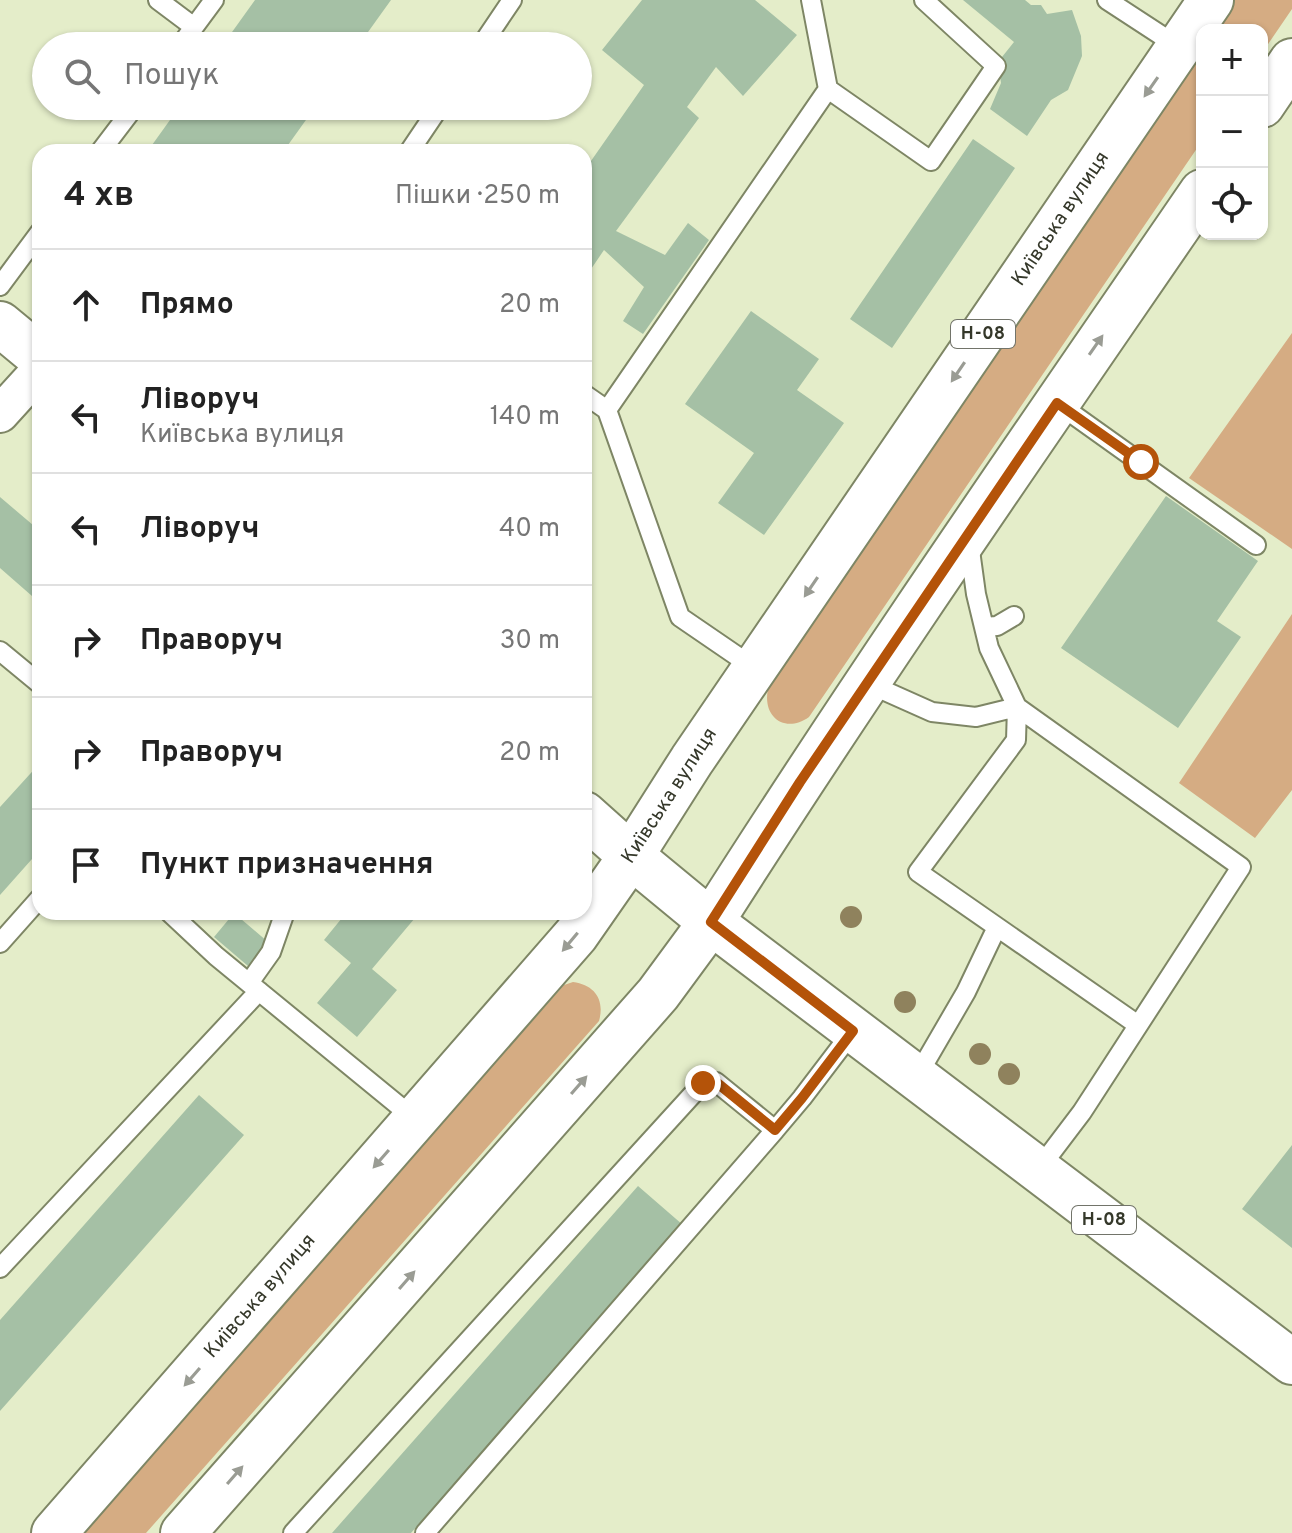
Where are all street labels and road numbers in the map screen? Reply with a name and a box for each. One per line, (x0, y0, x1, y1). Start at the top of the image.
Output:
street label: Київська вулиця (1006, 147, 1116, 291)
road number: Н-08 (951, 320, 1015, 348)
street label: Київська вулиця (616, 723, 724, 869)
road number: Н-08 (1072, 1206, 1136, 1234)
street label: Київська вулиця (199, 1229, 322, 1364)

